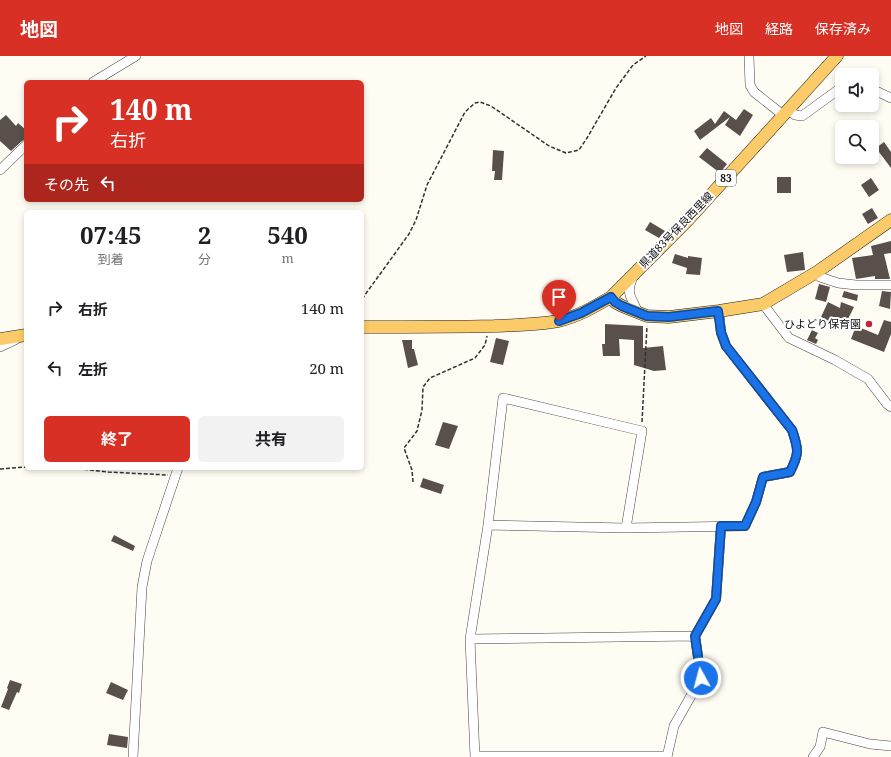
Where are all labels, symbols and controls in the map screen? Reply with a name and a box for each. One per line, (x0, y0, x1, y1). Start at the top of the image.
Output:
text: 地図 (20, 16, 58, 42)
text: 地図 (715, 19, 743, 38)
text: 経路 (765, 19, 793, 38)
text: 保存済み (815, 19, 871, 38)
map controls (835, 68, 879, 164)
button: sound (835, 68, 879, 112)
text: 140 m (110, 90, 192, 128)
icon: right (44, 96, 96, 148)
button: search (835, 120, 879, 164)
text: 右折 (110, 128, 146, 152)
road number: 83 (716, 170, 736, 186)
icon: left (97, 172, 119, 194)
text: その先 (44, 174, 89, 194)
street label: 県道83号保良西里線 (635, 188, 716, 271)
text: 07:45 (80, 218, 142, 251)
text: 2 (198, 218, 211, 251)
text: 540 (267, 218, 308, 251)
text: m (281, 249, 294, 267)
text: 到着 (98, 250, 124, 268)
text: 分 (198, 250, 211, 268)
pin (542, 280, 576, 321)
icon: arrive (548, 286, 570, 308)
icon: right (44, 297, 66, 319)
text: 140 m (301, 298, 344, 318)
text: 右折 (78, 299, 108, 319)
place label: ひよどり保育園 (784, 316, 861, 331)
marker: ひよどり保育園 (864, 319, 874, 329)
icon: left (44, 357, 66, 379)
text: 20 m (309, 358, 344, 378)
text: 左折 (78, 359, 108, 379)
button: 終了 (44, 416, 190, 462)
button: 共有 (198, 416, 344, 462)
position arrow (680, 657, 722, 699)

